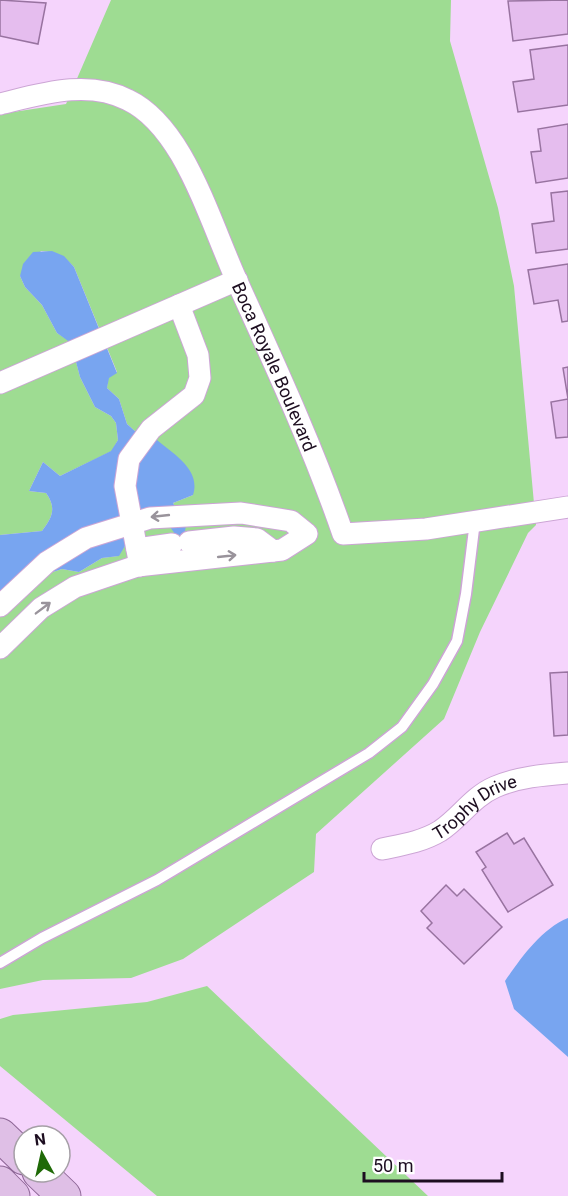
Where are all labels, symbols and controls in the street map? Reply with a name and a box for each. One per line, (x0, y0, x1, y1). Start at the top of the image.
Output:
street label: Boca Royale Boulevard (228, 279, 321, 454)
one-way arrow (151, 511, 171, 522)
one-way arrow (217, 550, 237, 561)
one-way arrow (34, 601, 50, 614)
street label: Trophy Drive (429, 770, 519, 844)
north arrow (12, 1124, 72, 1184)
text: N (33, 1129, 47, 1150)
scale bar (364, 1145, 502, 1183)
text: 50 m (373, 1155, 413, 1176)

